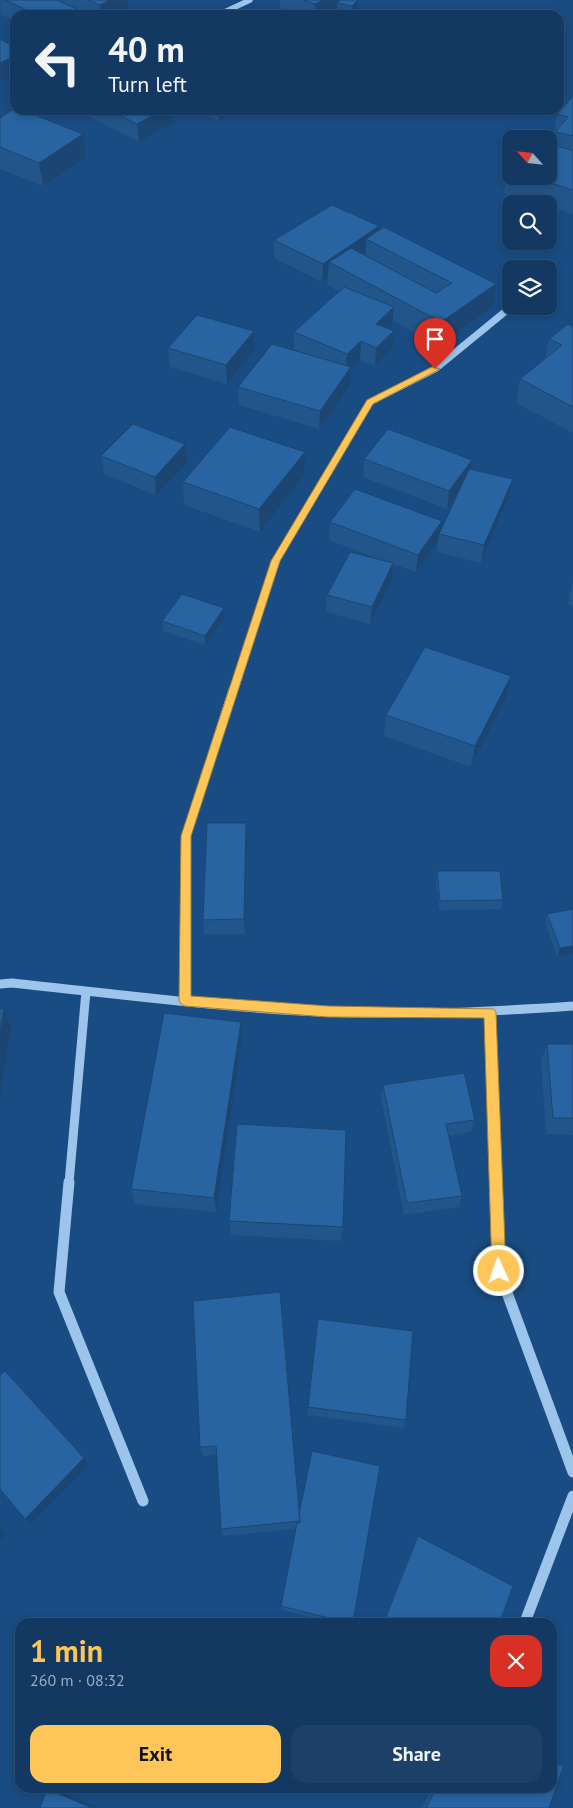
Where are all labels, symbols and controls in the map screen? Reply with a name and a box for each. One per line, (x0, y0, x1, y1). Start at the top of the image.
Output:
text: 40 m (108, 26, 185, 72)
icon: left (25, 30, 90, 95)
text: Turn left (108, 70, 187, 98)
north arrow (502, 130, 558, 185)
map controls (502, 130, 557, 315)
button: search (502, 195, 557, 250)
button: layers (502, 260, 557, 315)
pin (414, 318, 456, 369)
icon: arrive (421, 325, 449, 353)
position arrow (472, 1244, 524, 1296)
text: 1 min (30, 1631, 103, 1670)
button: close (490, 1635, 542, 1687)
text: 260 m · 08:32 (30, 1670, 125, 1690)
button: Exit (30, 1725, 281, 1783)
button: Share (291, 1725, 542, 1783)

